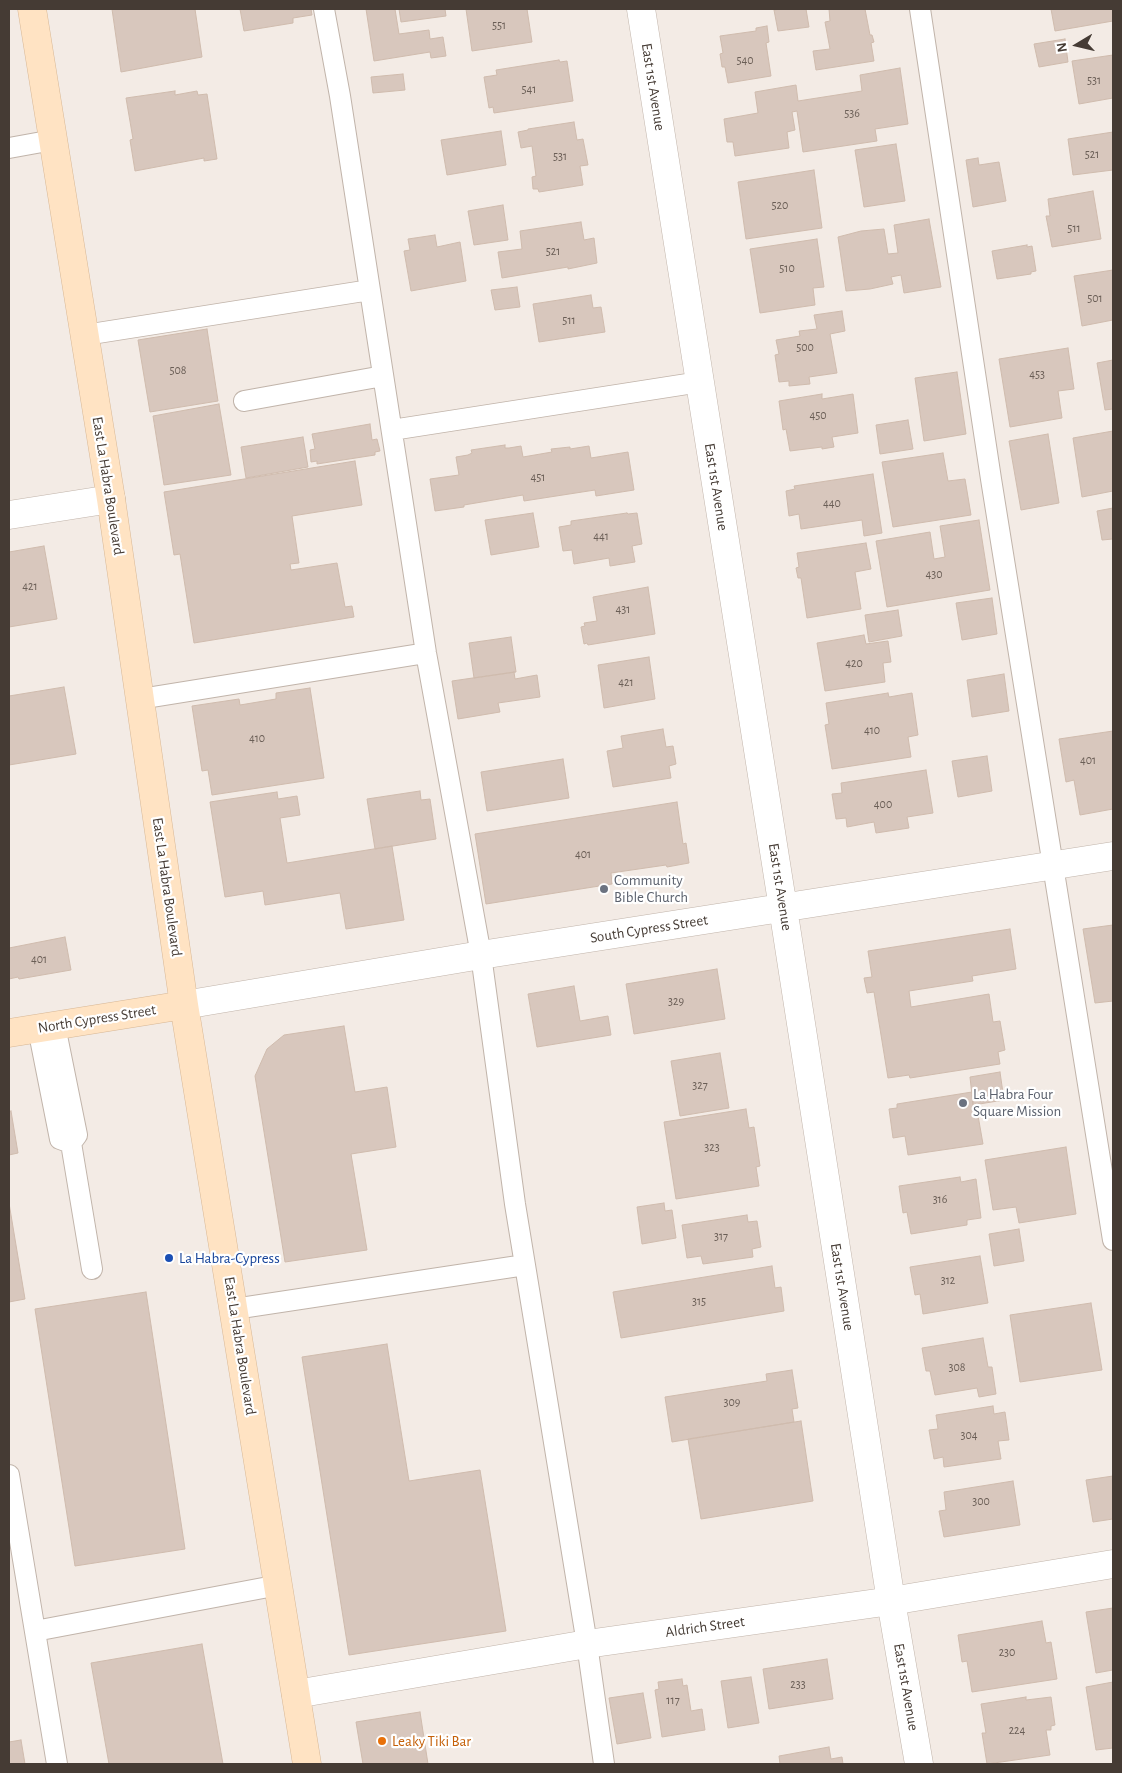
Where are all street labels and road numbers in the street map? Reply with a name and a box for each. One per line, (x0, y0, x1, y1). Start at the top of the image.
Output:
street label: East 1st Avenue (637, 42, 669, 132)
street label: East La Habra Boulevard (88, 416, 128, 556)
street label: East 1st Avenue (700, 442, 732, 532)
street label: East La Habra Boulevard (148, 816, 186, 958)
street label: East 1st Avenue (764, 842, 796, 932)
street label: South Cypress Street (589, 911, 709, 947)
street label: North Cypress Street (37, 1001, 157, 1037)
street label: East 1st Avenue (826, 1242, 858, 1332)
street label: East La Habra Boulevard (220, 1276, 260, 1416)
street label: Aldrich Street (664, 1613, 746, 1641)
street label: East 1st Avenue (889, 1642, 923, 1732)

